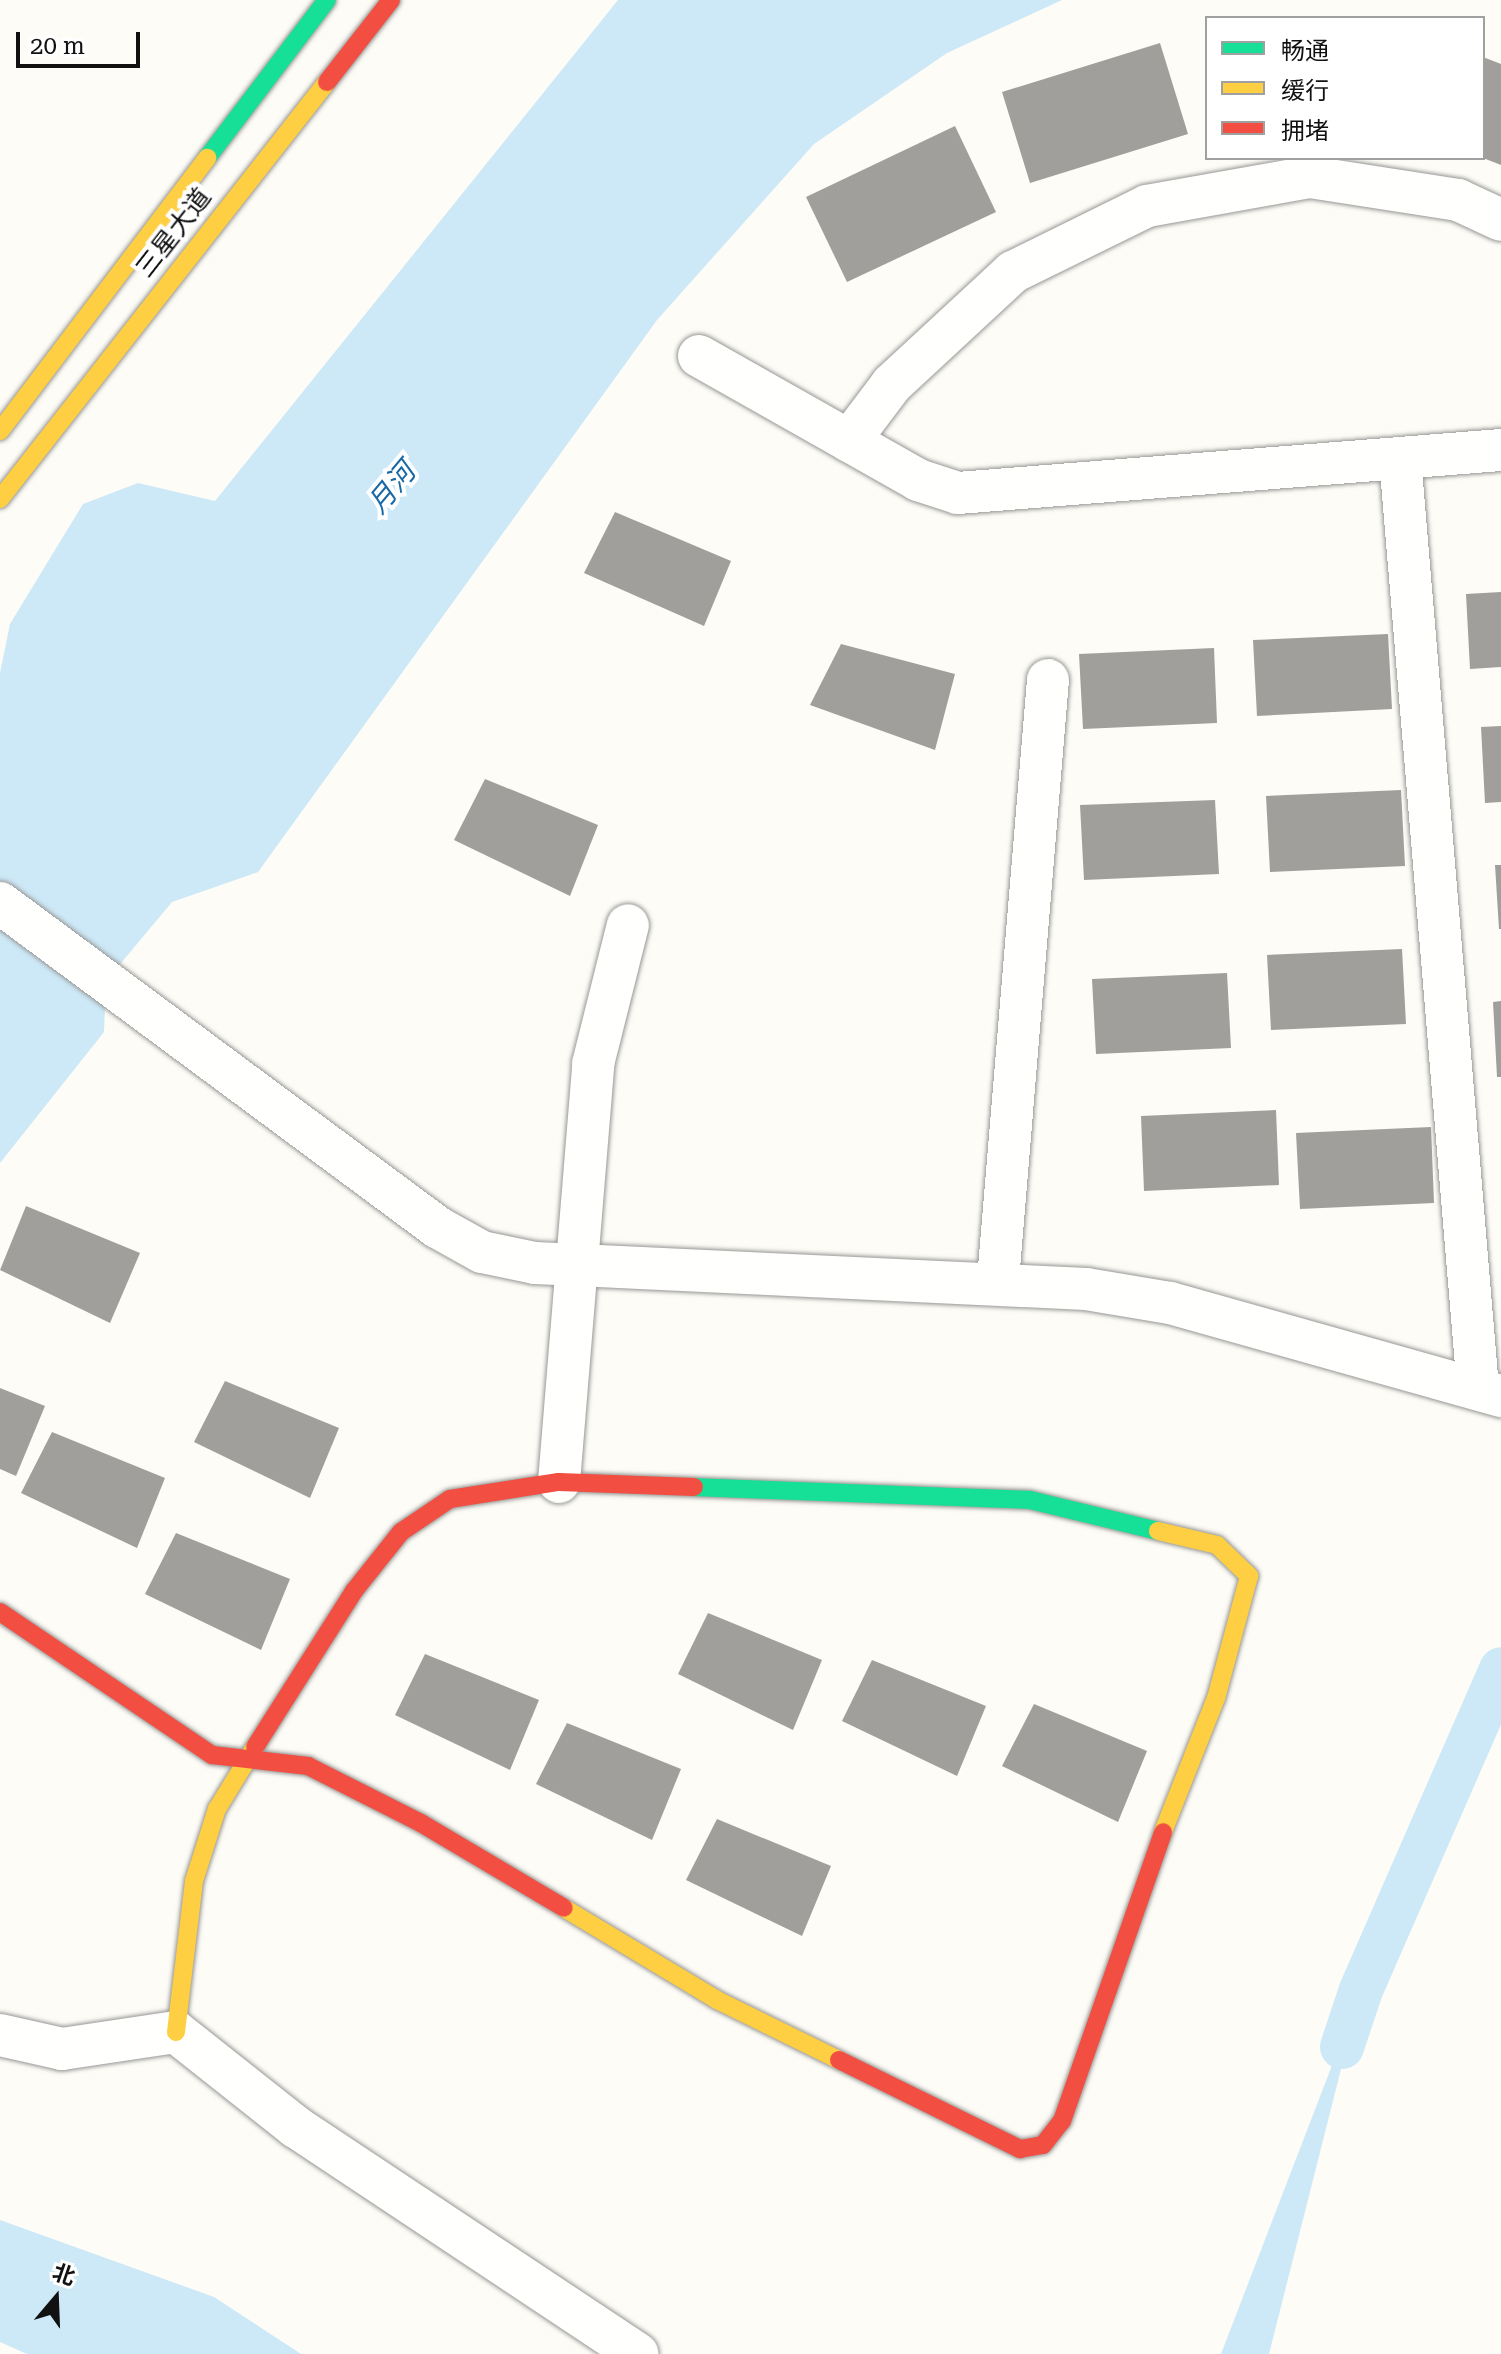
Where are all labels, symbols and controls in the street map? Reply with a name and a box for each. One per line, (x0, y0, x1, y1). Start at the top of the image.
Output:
scale bar (20, 16, 144, 66)
legend (1205, 16, 1485, 160)
text: 20 m (30, 32, 85, 60)
text: 畅通 (1281, 37, 1329, 65)
text: 缓行 (1281, 77, 1329, 105)
text: 拥堵 (1281, 117, 1329, 145)
street label: 三星大道 (130, 182, 218, 284)
water label: 月河 (361, 456, 423, 520)
north arrow (16, 2258, 96, 2338)
text: 北 (49, 2259, 78, 2290)

